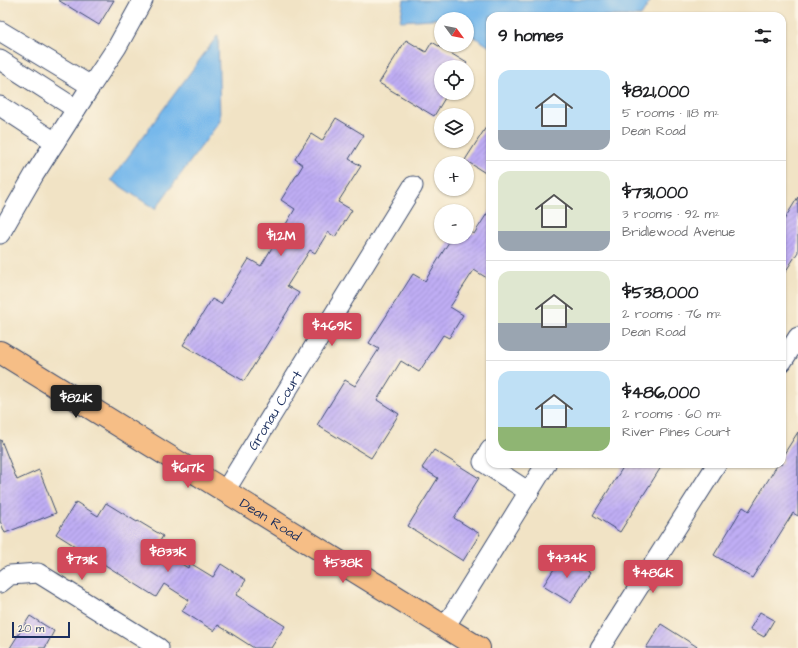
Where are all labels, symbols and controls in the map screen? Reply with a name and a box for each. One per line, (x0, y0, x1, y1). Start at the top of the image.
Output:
north arrow (434, 12, 474, 52)
map controls (434, 12, 474, 244)
text: 9 homes (498, 24, 563, 48)
icon: filters (752, 25, 774, 47)
button: locate (434, 60, 474, 100)
text: $821,000 (622, 80, 690, 104)
icon: home (530, 86, 578, 134)
text: 5 rooms · 118 m² (622, 104, 719, 122)
button: layers (434, 108, 474, 148)
text: Dean Road (622, 122, 686, 140)
button: + (434, 156, 474, 196)
text: $731,000 (622, 181, 688, 205)
icon: home (530, 187, 578, 235)
button: − (434, 204, 474, 244)
text: 3 rooms · 92 m² (622, 205, 720, 223)
pin: $1.2M (253, 223, 309, 257)
text: Bridlewood Avenue (622, 223, 735, 241)
text: $1.2M (267, 227, 295, 245)
text: $538,000 (622, 281, 698, 305)
icon: home (530, 287, 578, 335)
text: 2 rooms · 76 m² (622, 305, 722, 323)
pin: $469K (304, 313, 360, 347)
text: $469K (312, 317, 352, 335)
text: Dean Road (622, 323, 686, 341)
street label: Gronau Court (243, 367, 308, 454)
text: $486,000 (622, 381, 700, 405)
pin: $821K (48, 385, 104, 419)
icon: home (530, 387, 578, 435)
text: $821K (60, 389, 92, 407)
text: 2 rooms · 60 m² (622, 405, 722, 423)
text: River Pines Court (622, 423, 730, 441)
pin: $617K (160, 455, 216, 489)
text: $617K (172, 459, 204, 477)
street label: Dean Road (236, 493, 304, 547)
pin: $833K (140, 539, 196, 573)
text: $833K (150, 543, 186, 561)
pin: $434K (539, 545, 595, 579)
pin: $731K (54, 547, 110, 581)
text: $434K (547, 549, 587, 567)
pin: $538K (315, 550, 371, 584)
text: $731K (66, 551, 98, 569)
text: $538K (323, 554, 363, 572)
pin: $486K (625, 560, 681, 594)
text: $486K (633, 564, 673, 582)
scale bar (12, 620, 70, 639)
text: 20 m (18, 621, 44, 636)

